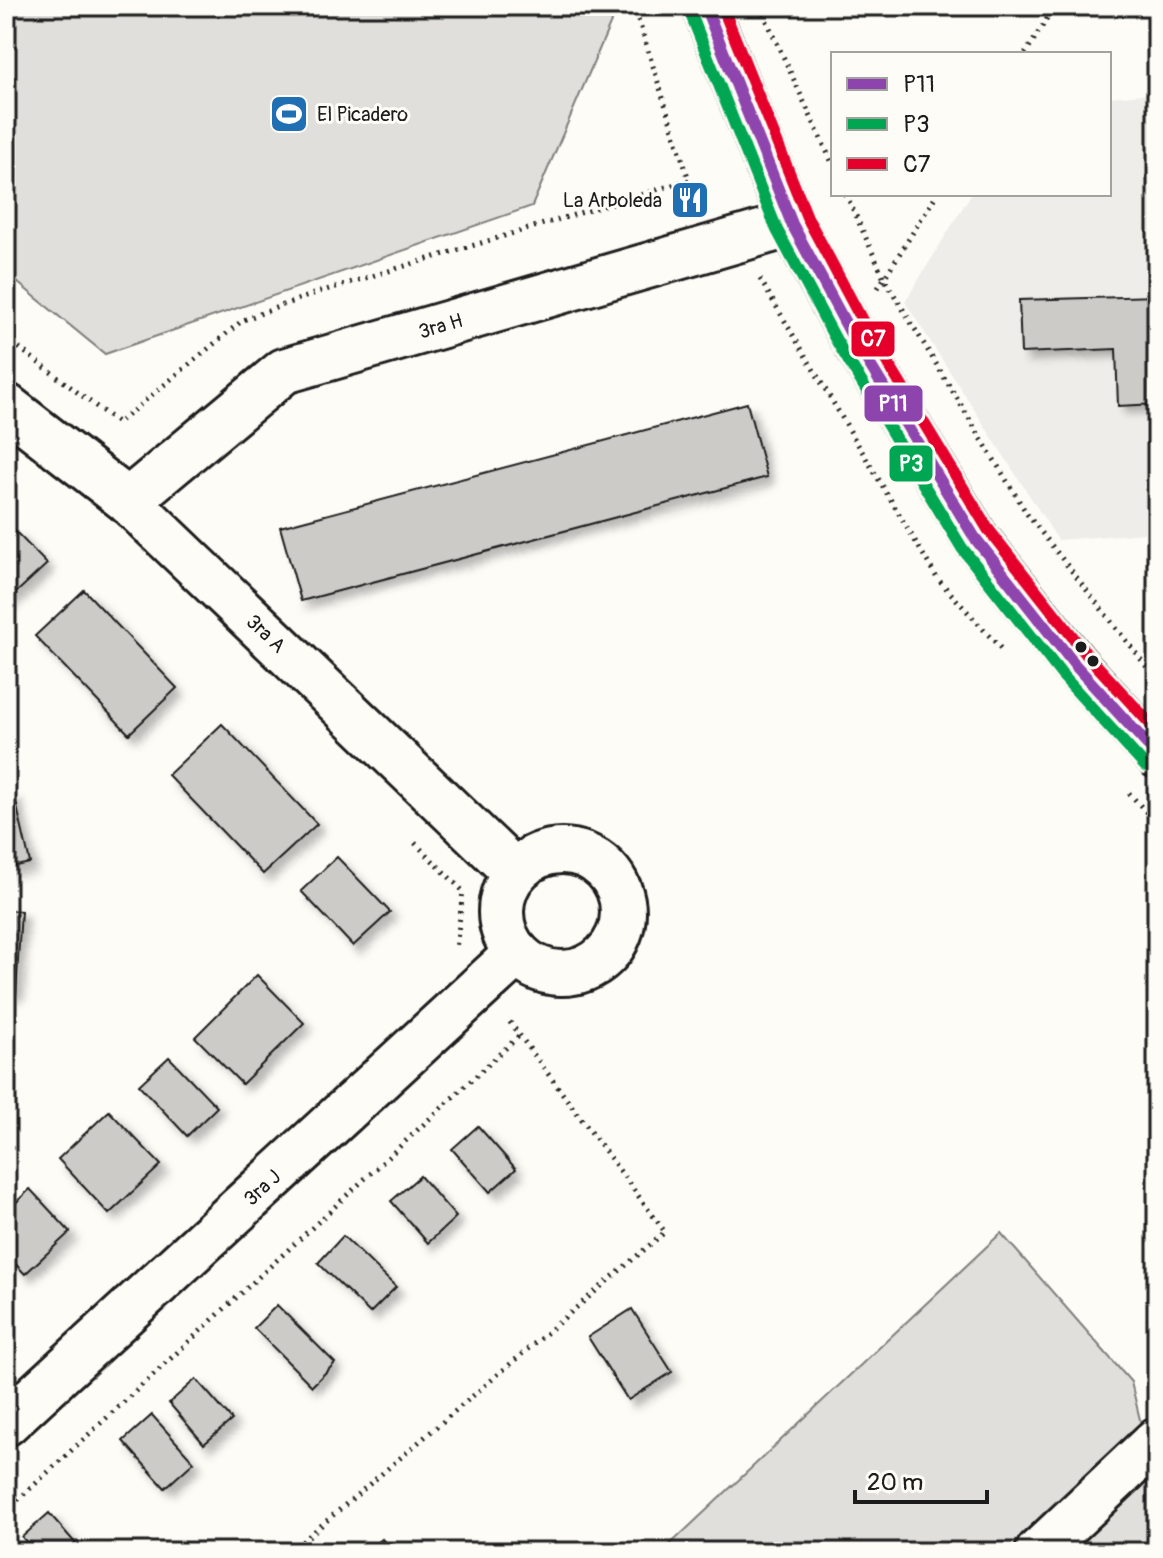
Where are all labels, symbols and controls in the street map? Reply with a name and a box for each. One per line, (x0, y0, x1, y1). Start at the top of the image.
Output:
legend (831, 52, 1111, 196)
text: P11 (903, 70, 935, 99)
sports icon: El Picadero (268, 93, 310, 135)
place label: El Picadero (317, 102, 408, 127)
text: P3 (903, 110, 930, 139)
text: C7 (903, 150, 931, 179)
restaurant icon: La Arboleda (669, 179, 711, 221)
place label: La Arboleda (563, 188, 662, 213)
street label: 3ra H (416, 308, 466, 344)
line badge: C7 (850, 320, 896, 358)
text: C7 (860, 325, 886, 353)
line badge: P11 (863, 384, 924, 423)
text: P11 (878, 390, 908, 418)
line badge: P3 (888, 444, 934, 483)
text: P3 (899, 450, 923, 478)
street label: 3ra A (241, 609, 291, 658)
unlabelled marker (1073, 639, 1089, 655)
unlabelled marker (1085, 653, 1101, 669)
street label: 3ra J (239, 1165, 286, 1211)
scale bar (855, 1454, 987, 1504)
text: 20 m (867, 1468, 923, 1497)

